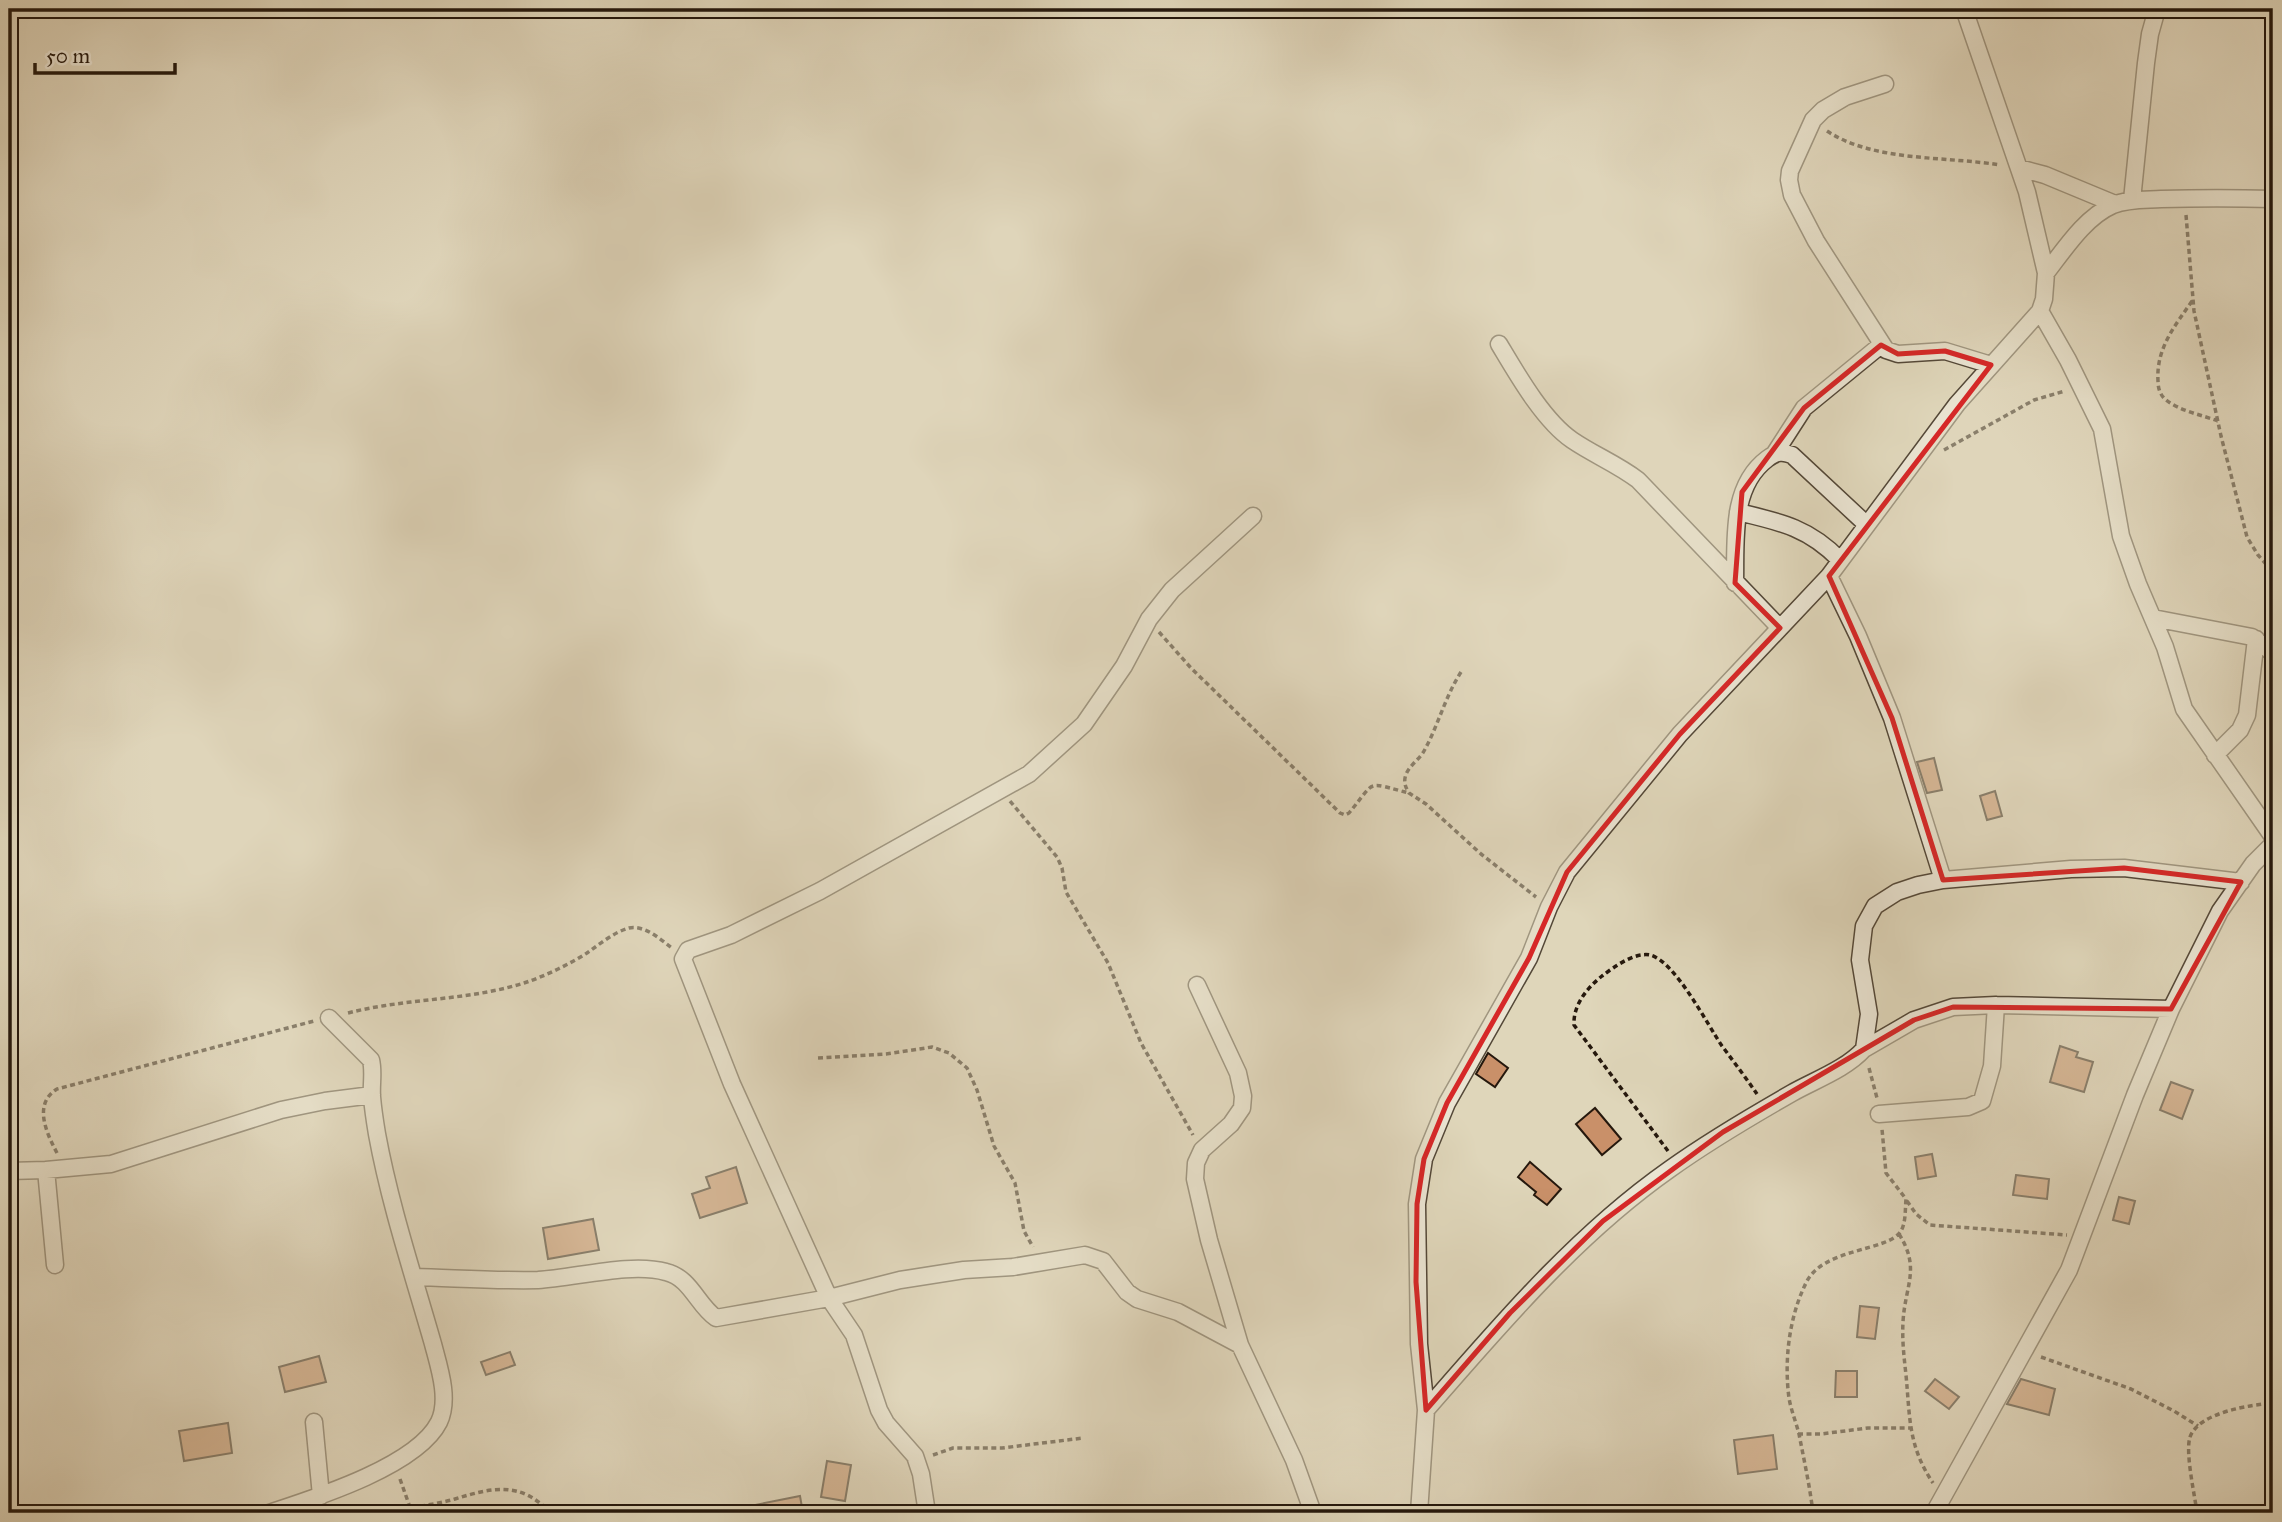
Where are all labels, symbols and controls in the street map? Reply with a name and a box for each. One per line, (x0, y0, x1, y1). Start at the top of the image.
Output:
scale bar (35, 32, 175, 76)
text: 50 m (46, 43, 91, 69)

